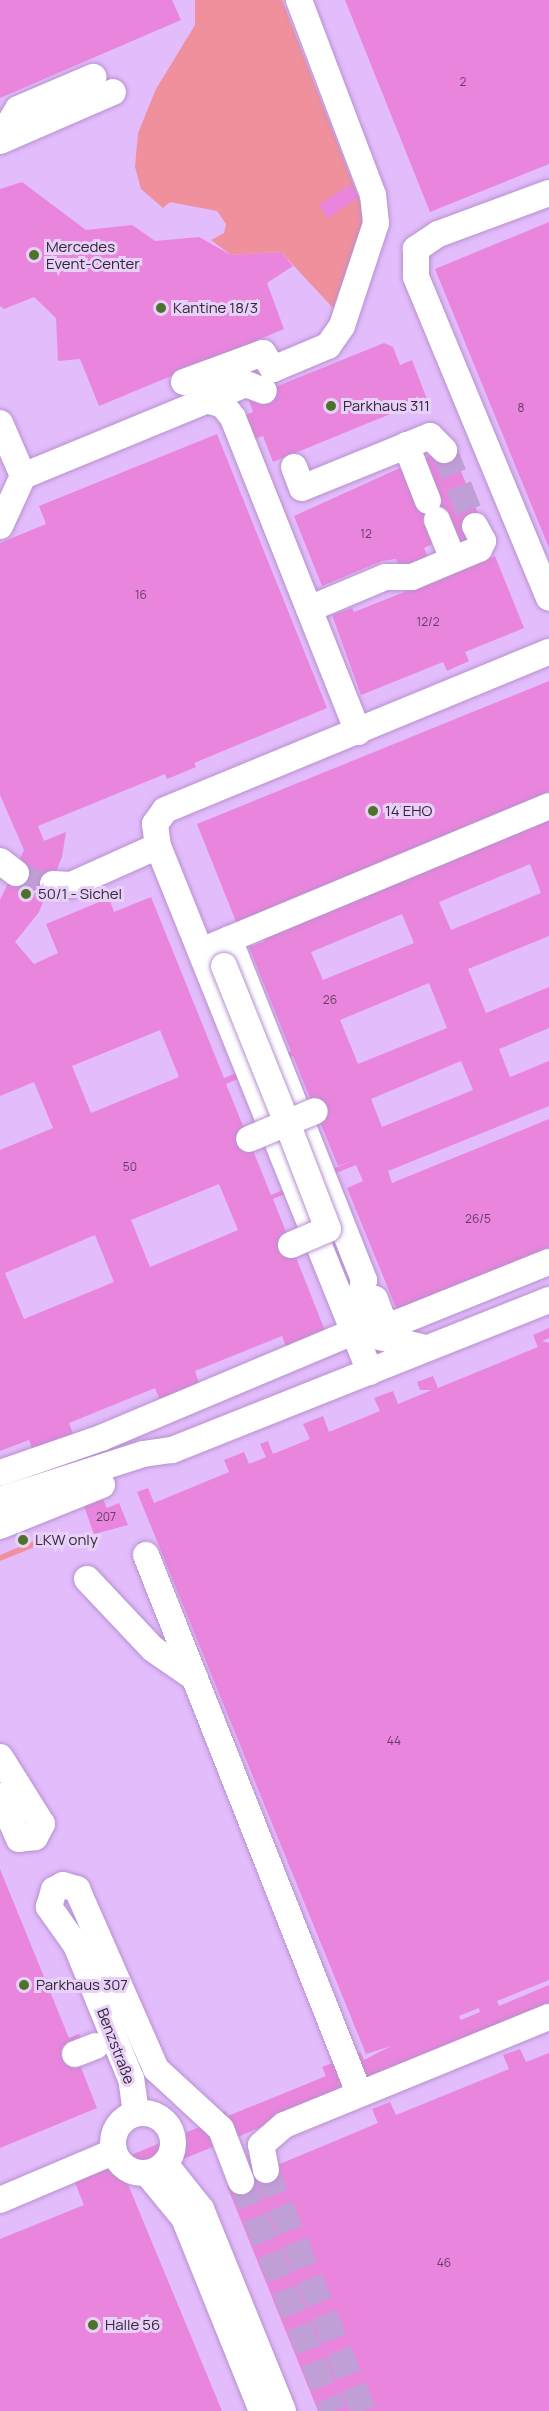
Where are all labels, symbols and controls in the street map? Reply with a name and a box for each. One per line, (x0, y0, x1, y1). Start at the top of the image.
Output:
house number: 2 (460, 75, 466, 89)
place label: Mercedes Event-Center (46, 237, 140, 272)
marker: Mercedes Event-Center (27, 248, 41, 262)
place label: Kantine 18/3 (173, 299, 258, 317)
marker: Kantine 18/3 (154, 301, 168, 315)
place label: Parkhaus 311 (343, 397, 430, 415)
marker: Parkhaus 311 (324, 399, 338, 413)
house number: 8 (518, 401, 524, 415)
house number: 12 (360, 527, 372, 541)
house number: 16 (135, 588, 147, 602)
house number: 12/2 (416, 615, 440, 629)
place label: 14 EHO (385, 802, 432, 820)
marker: 14 EHO (366, 804, 380, 818)
place label: 50/1 - Sichel (38, 885, 122, 903)
marker: 50/1 - Sichel (19, 887, 33, 901)
house number: 26 (323, 993, 337, 1007)
house number: 50 (123, 1160, 137, 1174)
house number: 26/5 (465, 1212, 491, 1226)
house number: 207 (96, 1510, 116, 1524)
place label: LKW only (35, 1531, 98, 1549)
marker: LKW only (16, 1533, 30, 1547)
house number: 44 (387, 1734, 401, 1748)
place label: Parkhaus 307 (36, 1976, 128, 1994)
marker: Parkhaus 307 (17, 1978, 31, 1992)
street label: Benzstraße (93, 2006, 139, 2086)
house number: 46 (437, 2256, 451, 2270)
place label: Halle 56 (105, 2316, 160, 2334)
marker: Halle 56 (86, 2318, 100, 2332)

